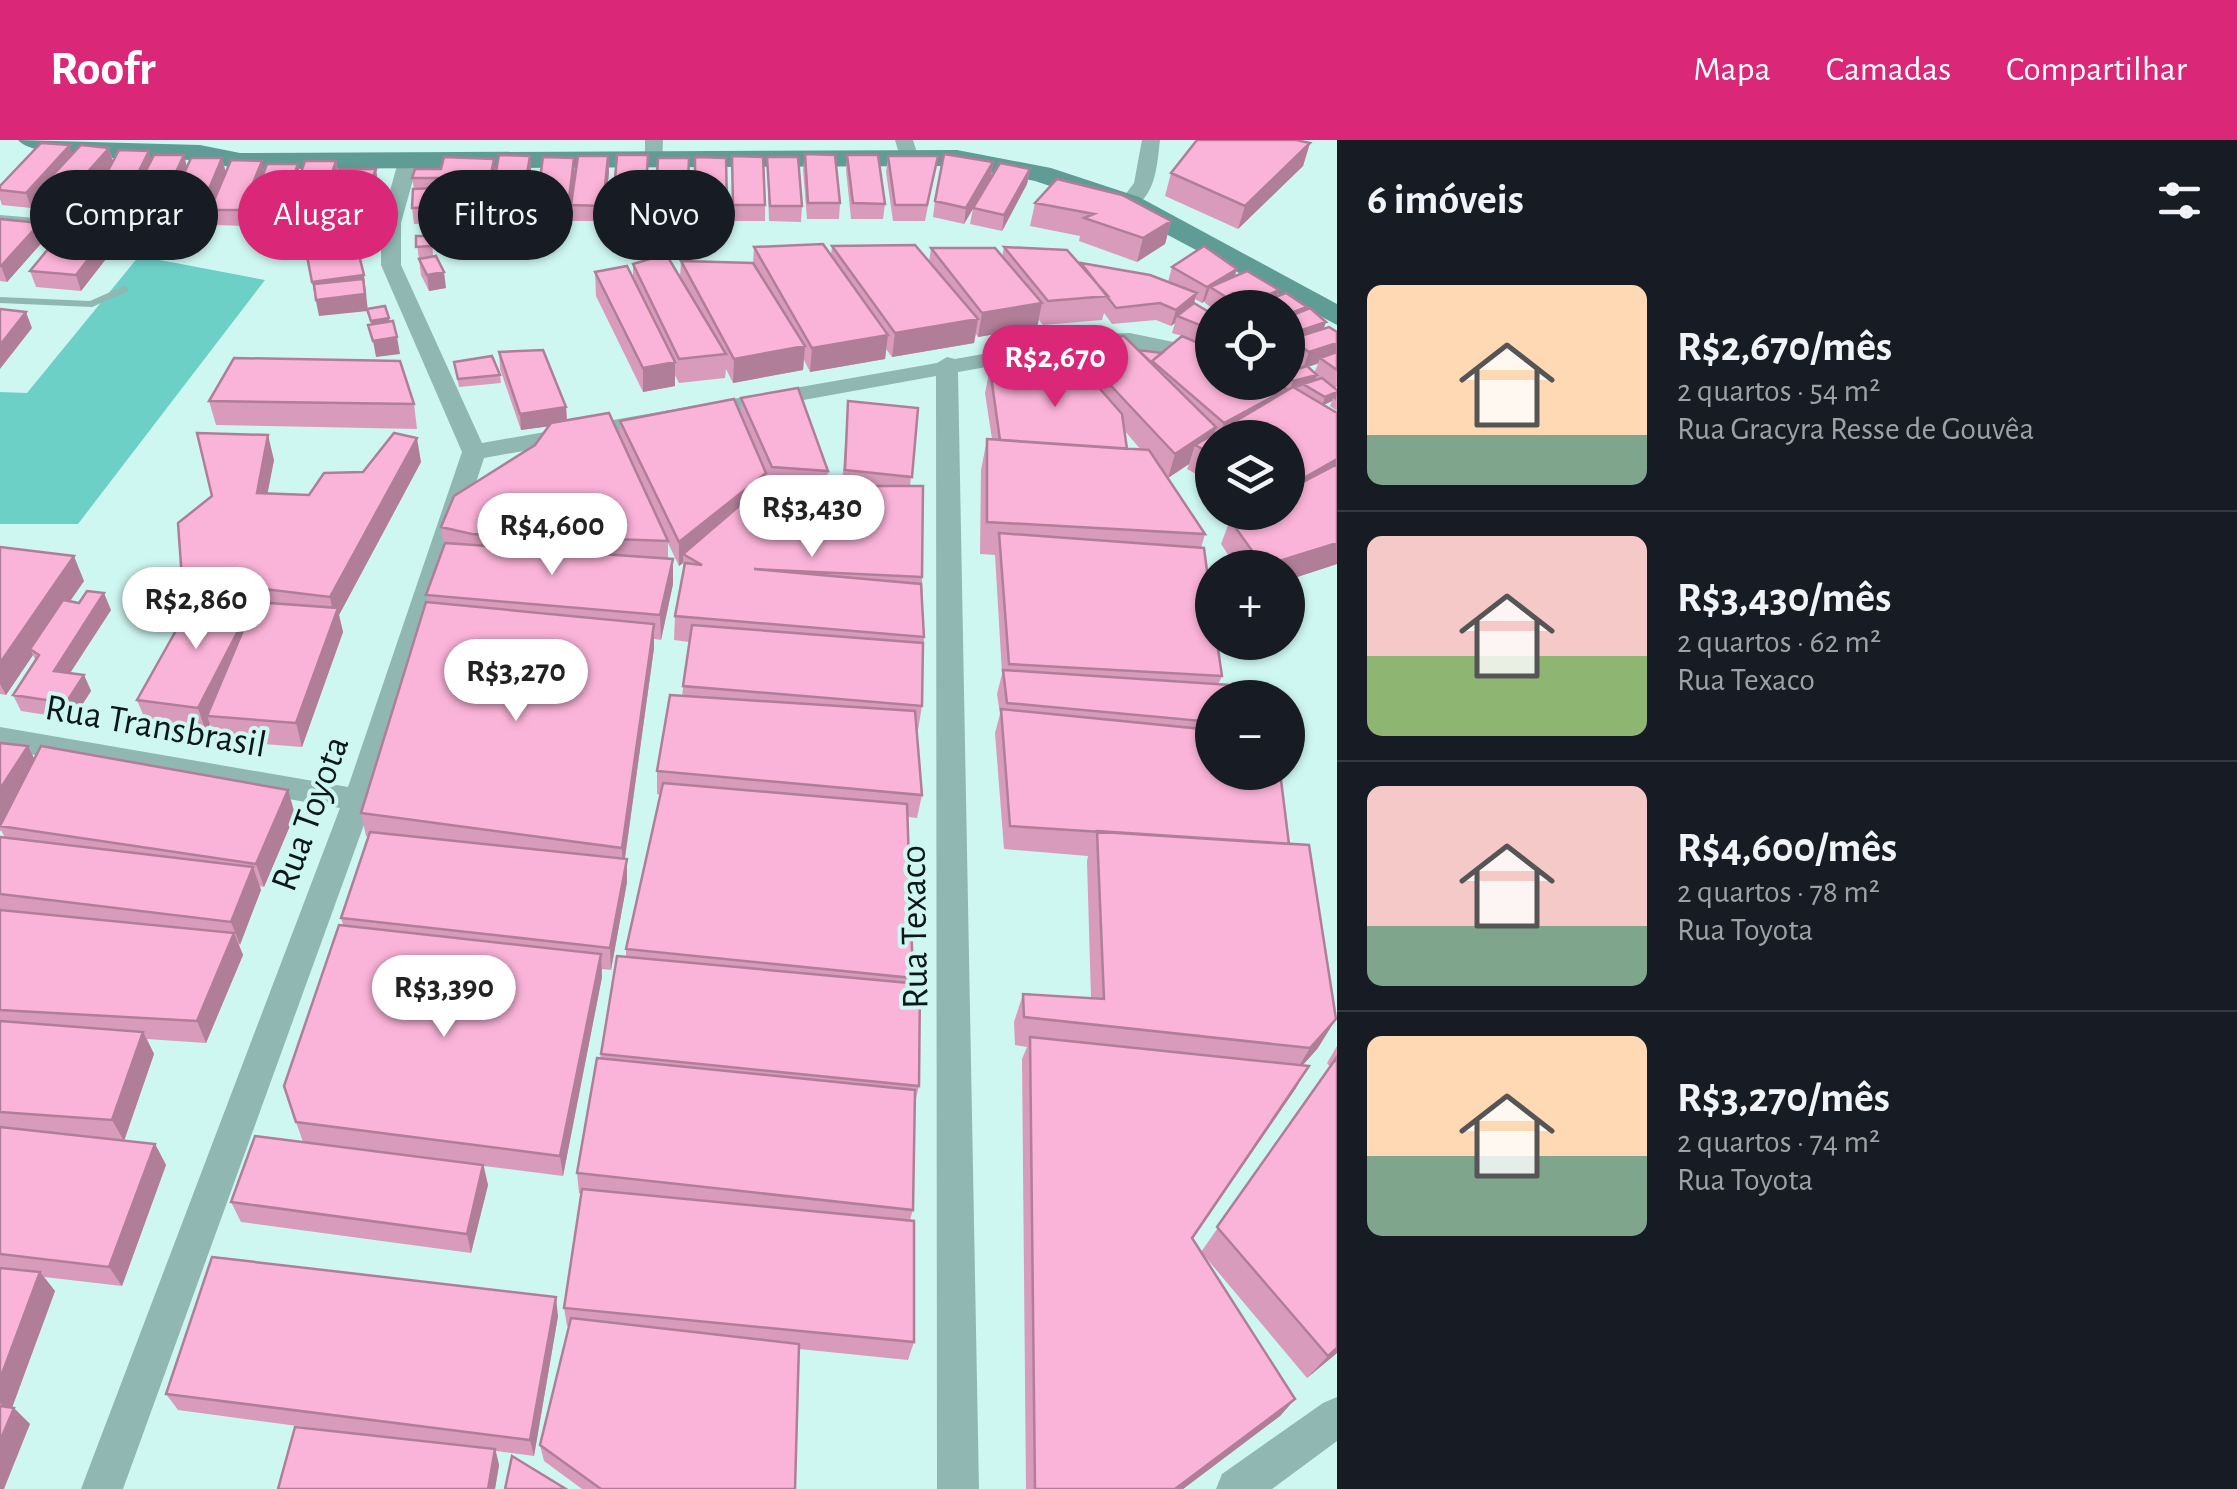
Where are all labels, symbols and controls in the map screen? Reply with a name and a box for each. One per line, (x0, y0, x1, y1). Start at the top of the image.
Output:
text: Roofr (50, 46, 156, 94)
text: Mapa (1693, 52, 1771, 87)
text: Camadas (1826, 52, 1951, 87)
text: Compartilhar (2006, 52, 2187, 87)
chip: Comprar (30, 170, 218, 260)
chip: Alugar (238, 170, 398, 260)
chip: Filtros (418, 170, 573, 260)
chip: Novo (593, 170, 735, 260)
icon: filters (2152, 173, 2207, 228)
text: 6 imóveis (1367, 179, 1524, 221)
map controls (1195, 290, 1305, 790)
button: locate (1195, 290, 1305, 400)
pin: R$2,670 (963, 325, 1147, 410)
icon: home (1447, 325, 1567, 445)
text: R$2,670/mês (1677, 326, 1892, 368)
text: R$2,670 (1004, 341, 1106, 373)
text: 2 quartos · 54 m² (1677, 375, 1880, 407)
text: Rua Gracyra Resse de Gouvêa (1677, 413, 2034, 445)
button: layers (1195, 420, 1305, 530)
pin: R$3,430 (720, 475, 904, 560)
text: R$3,430 (762, 491, 862, 523)
pin: R$4,600 (460, 493, 644, 578)
text: R$4,600 (499, 509, 605, 541)
button: + (1195, 550, 1305, 660)
pin: R$2,860 (104, 567, 288, 652)
icon: home (1447, 576, 1567, 696)
text: R$3,430/mês (1677, 577, 1891, 619)
text: R$2,860 (144, 583, 248, 615)
text: 2 quartos · 62 m² (1677, 626, 1881, 658)
pin: R$3,270 (424, 639, 608, 724)
text: R$3,270 (466, 655, 566, 687)
text: Rua Texaco (1677, 664, 1815, 696)
button: − (1195, 680, 1305, 790)
street label: Rua Transbrasil (42, 689, 269, 765)
street label: Rua Toyota (265, 731, 356, 896)
icon: home (1447, 826, 1567, 946)
text: R$4,600/mês (1677, 827, 1897, 869)
street label: Rua Texaco (895, 845, 935, 1009)
text: 2 quartos · 78 m² (1677, 876, 1880, 908)
text: Rua Toyota (1677, 914, 1813, 946)
pin: R$3,390 (352, 955, 536, 1040)
text: R$3,390 (394, 971, 494, 1003)
icon: home (1447, 1076, 1567, 1196)
text: R$3,270/mês (1677, 1077, 1890, 1119)
text: 2 quartos · 74 m² (1677, 1126, 1880, 1158)
text: Rua Toyota (1677, 1164, 1813, 1196)

